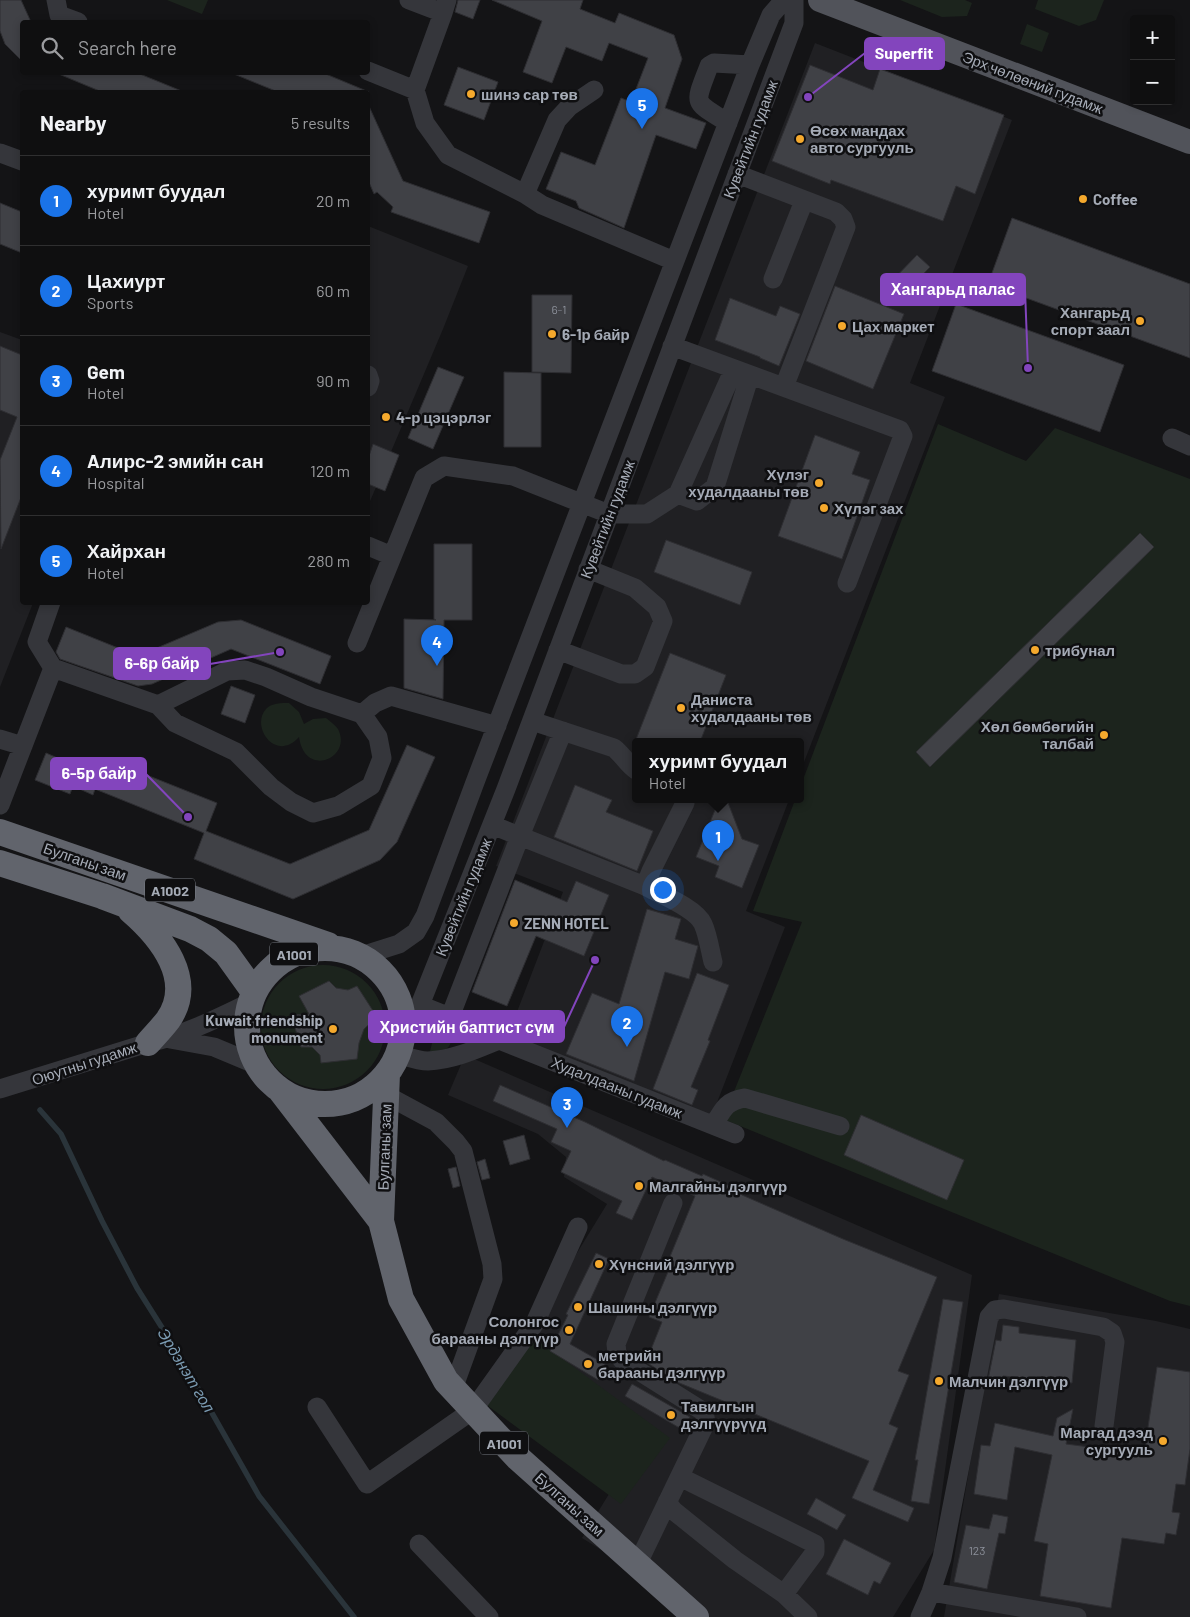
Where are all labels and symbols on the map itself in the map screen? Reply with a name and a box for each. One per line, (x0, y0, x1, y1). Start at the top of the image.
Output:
callout: Superfit (865, 38, 944, 69)
text: Superfit (875, 43, 933, 62)
street label: Эрх чөлөөний гудамж (960, 47, 1106, 117)
street label: Кувейтийн гудамж (719, 77, 781, 201)
place label: шинэ сар төв (481, 85, 578, 103)
marker: шинэ сар төв (465, 88, 477, 100)
pin: 5 (626, 88, 658, 129)
place label: Өсөх мандах авто сургууль (810, 121, 914, 156)
marker: Өсөх мандах авто сургууль (794, 133, 806, 145)
place label: Coffee (1093, 190, 1138, 208)
marker: Coffee (1077, 193, 1089, 205)
callout: Хангарьд палас (881, 274, 1025, 305)
text: Хангарьд палас (891, 279, 1015, 298)
house number: 6-1 (551, 302, 567, 316)
place label: Хангарьд спорт заал (1051, 303, 1130, 338)
marker: Хангарьд спорт заал (1134, 315, 1146, 327)
place label: Цах маркет (852, 317, 935, 335)
marker: Цах маркет (836, 320, 848, 332)
place label: 6-1р байр (562, 325, 630, 343)
marker: 6-1р байр (546, 328, 558, 340)
place label: 4-р цэцэрлэг (396, 408, 491, 426)
marker: 4-р цэцэрлэг (380, 411, 392, 423)
street label: Кувейтийн гудамж (576, 457, 638, 581)
place label: Хүлэг худалдааны төв (688, 465, 809, 500)
marker: Хүлэг худалдааны төв (813, 477, 825, 489)
place label: Хүлэг зах (834, 499, 904, 517)
marker: Хүлэг зах (818, 502, 830, 514)
pin: 4 (421, 625, 453, 666)
place label: трибунал (1045, 641, 1115, 659)
marker: трибунал (1029, 644, 1041, 656)
callout: 6-6р байр (114, 648, 210, 679)
text: 6-6р байр (124, 653, 200, 672)
place label: Даниста худалдааны төв (691, 690, 812, 725)
marker: Даниста худалдааны төв (675, 702, 687, 714)
place label: Хөл бөмбөгийн талбай (981, 717, 1094, 752)
marker: Хөл бөмбөгийн талбай (1098, 729, 1110, 741)
callout: 6-5р байр (51, 758, 146, 789)
text: 6-5р байр (61, 763, 137, 782)
pin: 1 (702, 820, 734, 861)
street label: Кувейтийн гудамж (431, 835, 495, 959)
street label: Булганы зам (41, 838, 129, 884)
your location (650, 877, 676, 903)
road number: A1002 (145, 878, 195, 902)
place label: ZENN HOTEL (524, 914, 609, 932)
marker: ZENN HOTEL (508, 917, 520, 929)
road number: A1001 (270, 942, 318, 966)
pin: 2 (611, 1006, 643, 1047)
place label: Kuwait friendship monument (205, 1011, 323, 1046)
callout: Христийн баптист сүм (369, 1011, 564, 1042)
text: Христийн баптист сүм (379, 1017, 555, 1036)
marker: Kuwait friendship monument (327, 1023, 339, 1035)
street label: Оюутны гудамж (29, 1038, 139, 1088)
street label: Худалдааны гудамж (549, 1052, 685, 1122)
pin: 3 (551, 1087, 583, 1128)
street label: Булганы зам (373, 1103, 395, 1191)
place label: Малгайны дэлгүүр (649, 1177, 787, 1195)
marker: Малгайны дэлгүүр (633, 1180, 645, 1192)
place label: Хүнсний дэлгүүр (609, 1255, 734, 1273)
marker: Хүнсний дэлгүүр (593, 1258, 605, 1270)
place label: Шашины дэлгүүр (588, 1298, 717, 1316)
marker: Шашины дэлгүүр (572, 1301, 584, 1313)
place label: Солонгос барааны дэлгүүр (432, 1312, 559, 1347)
water label: Эрдэнэт гол (154, 1324, 220, 1416)
marker: Солонгос барааны дэлгүүр (563, 1324, 575, 1336)
place label: метрийн барааны дэлгүүр (598, 1346, 725, 1381)
marker: метрийн барааны дэлгүүр (582, 1358, 594, 1370)
place label: Малчин дэлгүүр (949, 1372, 1068, 1390)
marker: Малчин дэлгүүр (933, 1375, 945, 1387)
place label: Тавилгын дэлгүүрүүд (681, 1397, 767, 1432)
marker: Тавилгын дэлгүүрүүд (665, 1409, 677, 1421)
place label: Маргад дээд сургууль (1060, 1423, 1153, 1458)
road number: A1001 (480, 1432, 528, 1455)
marker: Маргад дээд сургууль (1157, 1435, 1169, 1447)
street label: Булганы зам (532, 1468, 608, 1540)
house number: 123 (969, 1543, 985, 1557)

